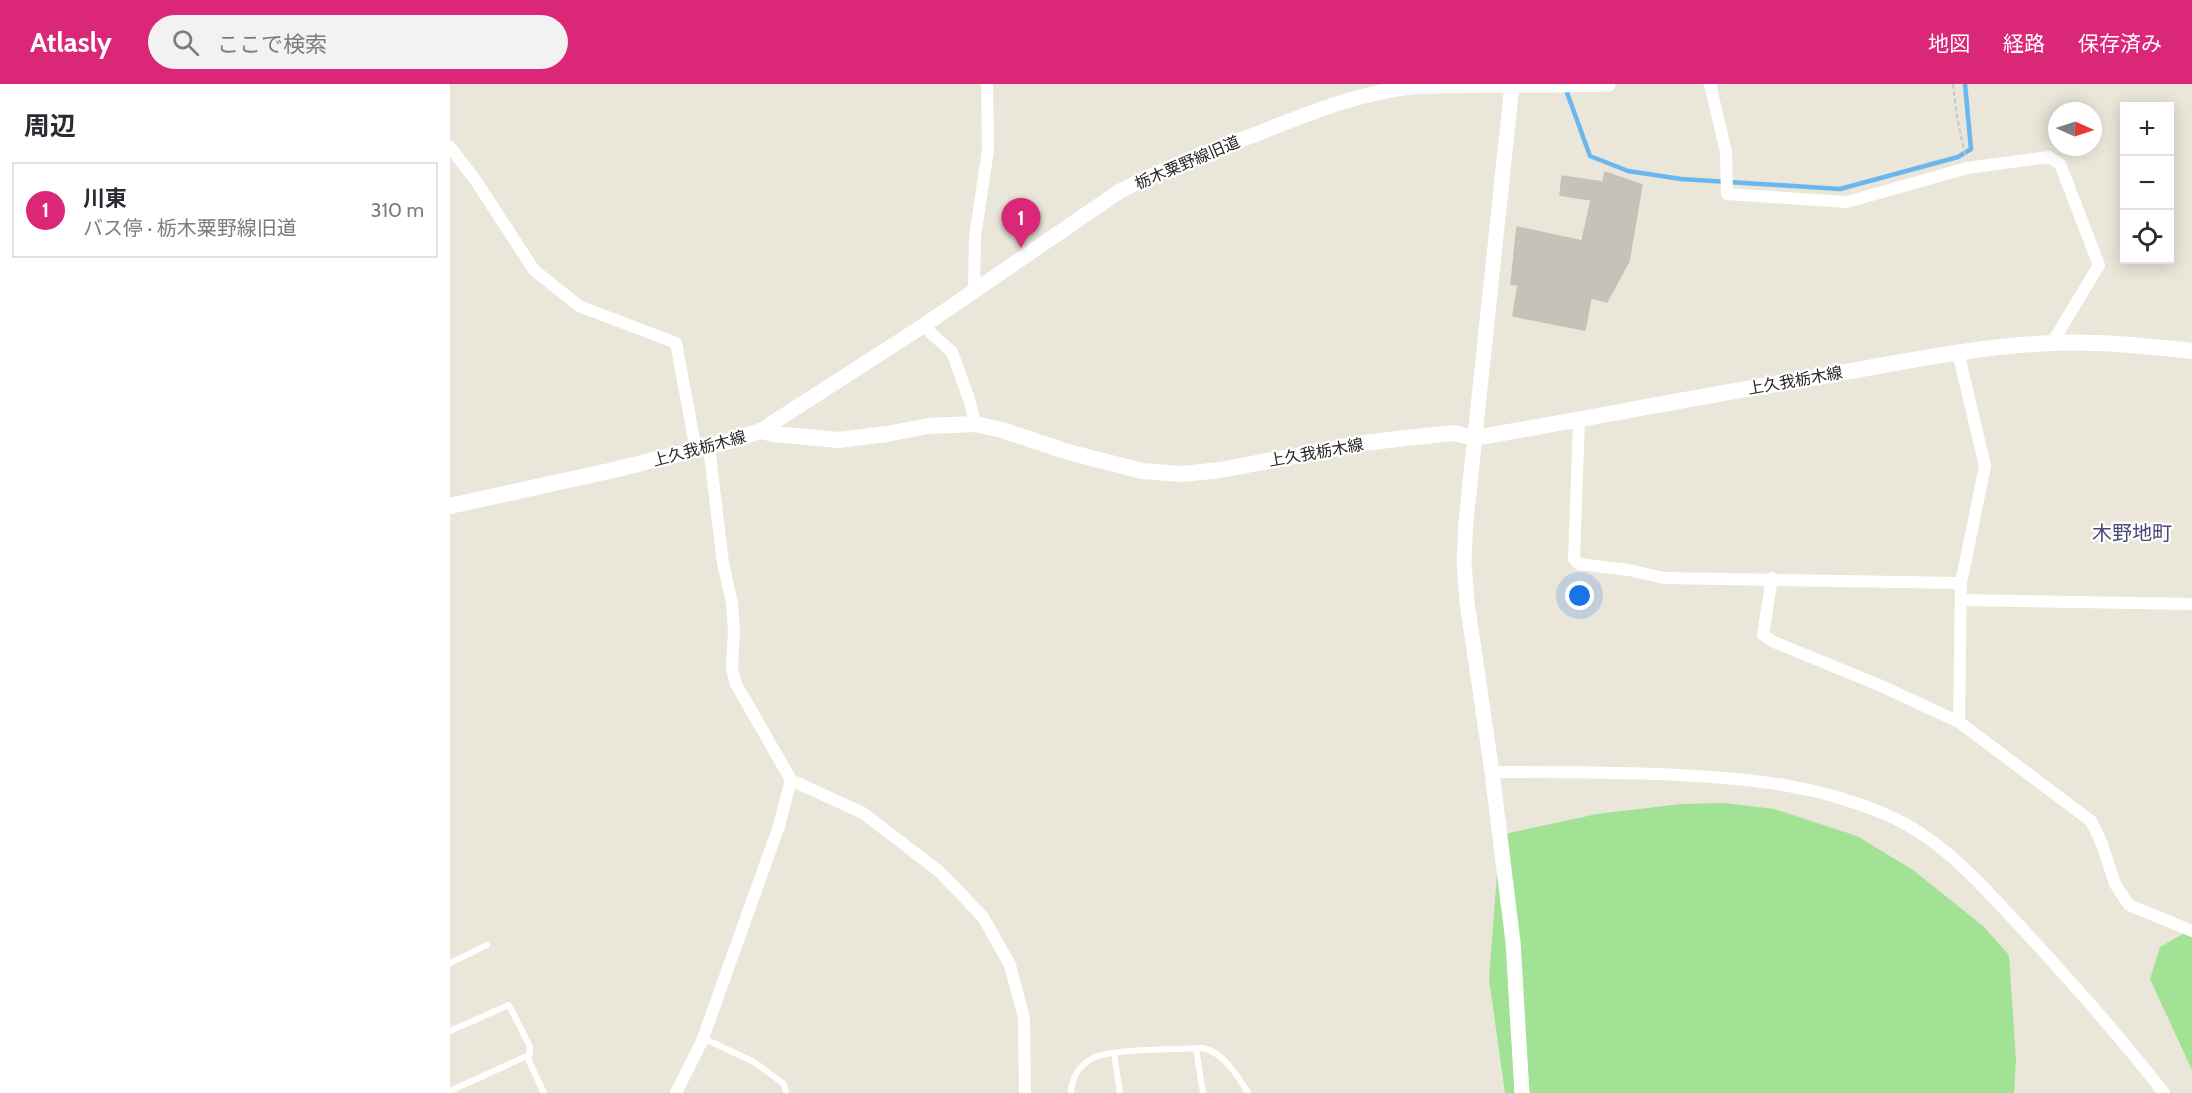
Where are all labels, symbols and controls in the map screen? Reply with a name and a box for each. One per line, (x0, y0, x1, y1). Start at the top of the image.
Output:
search box (148, 15, 568, 69)
text: Atlasly (30, 25, 112, 59)
icon: search (169, 26, 202, 59)
text: ここで検索 (217, 31, 327, 58)
text: 地図 (1928, 31, 1970, 56)
text: 経路 (2003, 31, 2045, 56)
text: 保存済み (2078, 31, 2162, 56)
north arrow (2048, 102, 2102, 156)
map controls (2120, 102, 2174, 264)
button: + (2120, 102, 2174, 156)
text: 周辺 (24, 110, 76, 142)
street label: 栃木粟野線旧道 (1132, 132, 1242, 193)
button: − (2120, 156, 2174, 210)
text: 川東 (83, 185, 127, 212)
text: 1 (42, 198, 49, 222)
text: 310 m (371, 198, 424, 222)
pin: 1 (1002, 198, 1040, 248)
button: locate (2120, 210, 2174, 264)
text: バス停 · 栃木粟野線旧道 (83, 216, 297, 240)
street label: 上久我栃木線 (1746, 363, 1844, 398)
street label: 上久我栃木線 (650, 427, 748, 470)
street label: 上久我栃木線 (1267, 435, 1365, 470)
district label: 木野地町 (2092, 521, 2172, 545)
your location (1565, 581, 1594, 610)

